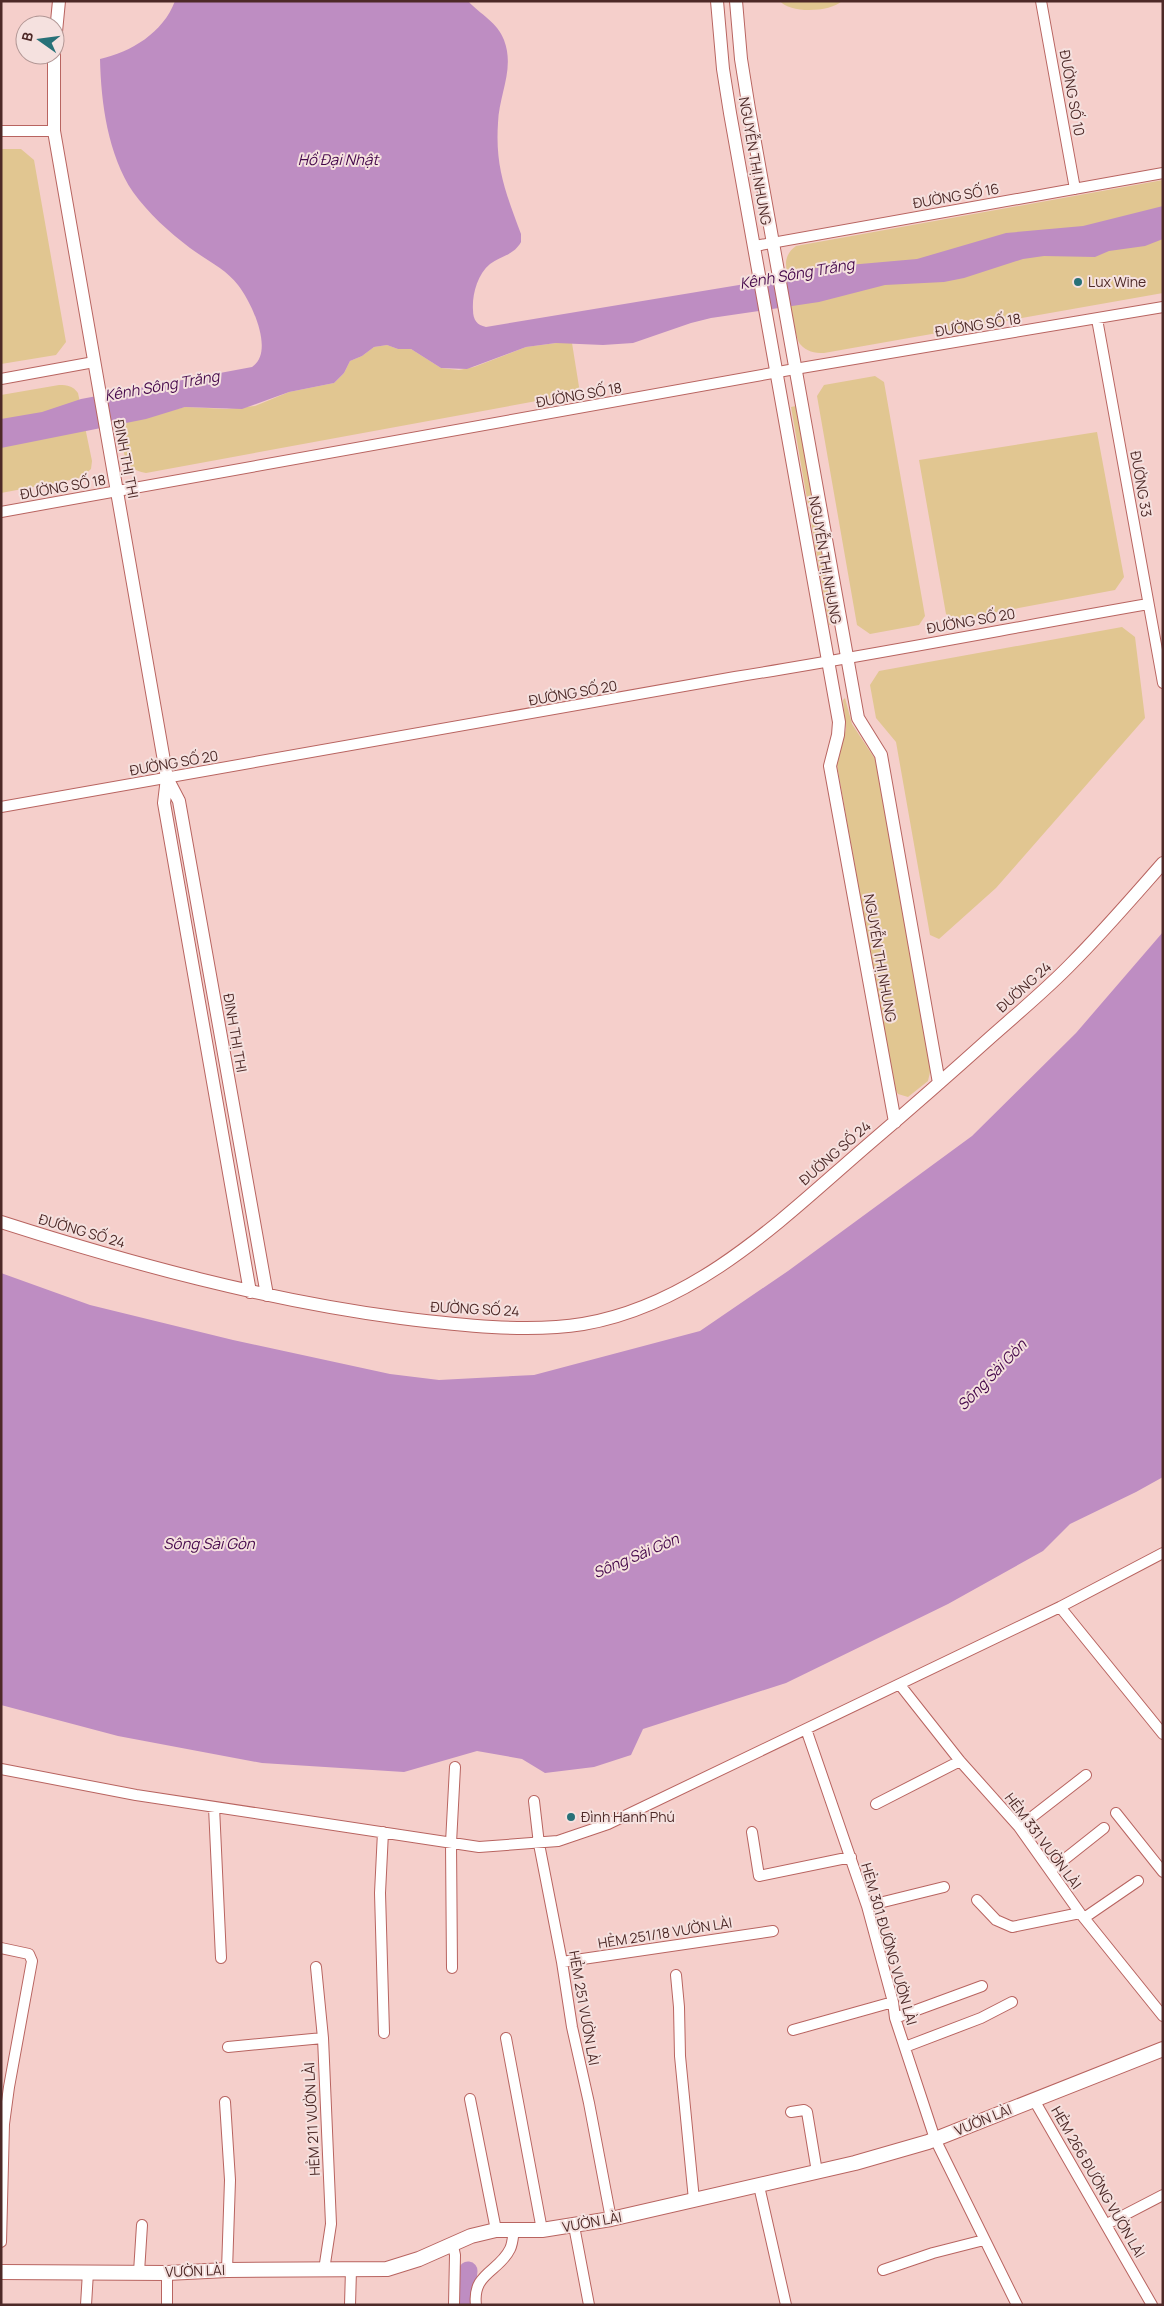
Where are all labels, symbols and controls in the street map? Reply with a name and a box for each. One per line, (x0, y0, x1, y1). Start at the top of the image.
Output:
north arrow (15, 15, 65, 65)
text: B (17, 30, 37, 43)
street label: ĐƯỜNG SỐ 10 (1056, 48, 1090, 137)
street label: NGUYỄN THỊ NHUNG (735, 95, 777, 227)
water label: Hồ Đại Nhật (298, 149, 380, 170)
street label: ĐƯỜNG SỐ 16 (911, 178, 1001, 212)
water label: Kênh Sông Trăng (738, 253, 857, 294)
place label: Lux Wine (1088, 272, 1146, 291)
marker: Lux Wine (1072, 276, 1084, 288)
street label: ĐƯỜNG SỐ 18 (933, 307, 1022, 341)
water label: Kênh Sông Trăng (103, 365, 222, 406)
street label: ĐƯỜNG SỐ 18 (534, 377, 623, 411)
street label: ĐINH THỊ THI (110, 418, 143, 500)
street label: ĐƯỜNG 33 (1126, 449, 1157, 519)
street label: ĐƯỜNG SỐ 18 (18, 469, 107, 503)
street label: NGUYỄN THỊ NHUNG (805, 494, 847, 626)
street label: ĐƯỜNG SỐ 20 (925, 602, 1017, 638)
street label: ĐƯỜNG SỐ 20 (527, 674, 619, 710)
street label: ĐƯỜNG SỐ 20 (128, 744, 220, 780)
street label: NGUYỄN THỊ NHUNG (860, 892, 902, 1024)
street label: ĐƯỜNG 24 (992, 957, 1055, 1016)
street label: ĐINH THỊ THI (219, 992, 252, 1074)
street label: ĐƯỜNG SỐ 24 (794, 1115, 875, 1189)
street label: ĐƯỜNG SỐ 24 (37, 1208, 128, 1252)
street label: ĐƯỜNG SỐ 24 (430, 1296, 520, 1320)
water label: Sông Sài Gòn (952, 1334, 1032, 1415)
water label: Sông Sài Gòn (590, 1528, 683, 1583)
water label: Sông Sài Gòn (163, 1533, 256, 1554)
street label: HẺM 331 VƯỜN LÀI (1001, 1789, 1086, 1893)
place label: Đình Hanh Phú (581, 1807, 675, 1826)
marker: Đình Hanh Phú (565, 1811, 577, 1823)
street label: HẺM 301 ĐƯỜNG VƯỜN LÀI (857, 1860, 922, 2027)
street label: HẺM 251/18 VƯỜN LÀI (596, 1913, 733, 1952)
street label: HẺM 251 VƯỜN LÀI (565, 1949, 604, 2067)
street label: HẺM 211 VƯỜN LÀI (299, 2062, 324, 2176)
street label: VƯỜN LÀI (951, 2099, 1014, 2140)
street label: HẺM 266 ĐƯỜNG VƯỜN LÀI (1047, 2103, 1150, 2261)
street label: VƯỜN LÀI (561, 2207, 623, 2236)
street label: VƯỜN LÀI (165, 2260, 225, 2281)

